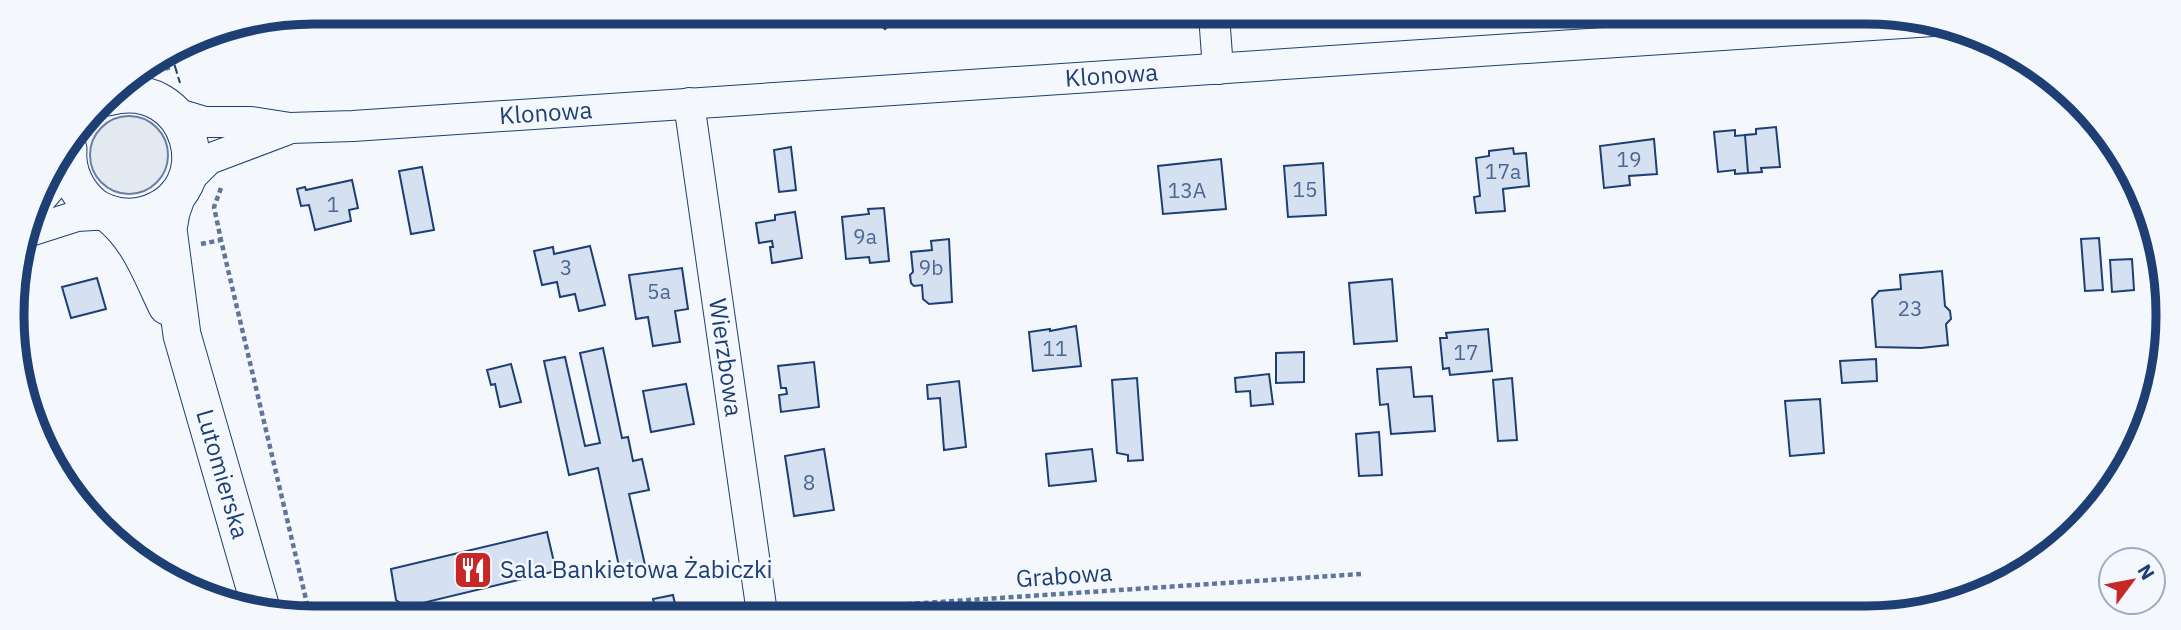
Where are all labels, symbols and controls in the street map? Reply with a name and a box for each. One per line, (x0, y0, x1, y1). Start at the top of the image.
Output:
street label: Klonowa (1064, 56, 1159, 94)
street label: Klonowa (498, 93, 593, 131)
house number: 19 (1616, 145, 1642, 173)
house number: 17a (1485, 157, 1521, 185)
house number: 15 (1292, 175, 1318, 203)
house number: 13A (1168, 176, 1206, 204)
house number: 1 (327, 190, 339, 218)
house number: 9a (853, 222, 877, 250)
house number: 3 (560, 253, 572, 281)
house number: 9b (919, 253, 943, 281)
house number: 5a (647, 277, 671, 305)
house number: 23 (1897, 294, 1923, 322)
street label: Wierzbowa (702, 296, 751, 419)
house number: 11 (1042, 334, 1068, 362)
house number: 17 (1453, 338, 1479, 366)
street label: Lutomierska (189, 405, 257, 542)
house number: 8 (803, 468, 815, 496)
north arrow (2097, 546, 2167, 616)
restaurant icon: Sala Bankietowa Żabiczki (452, 549, 494, 591)
place label: Sala Bankietowa Żabiczki (500, 553, 773, 585)
street label: Grabowa (1015, 556, 1113, 594)
text: N (2133, 560, 2160, 584)

